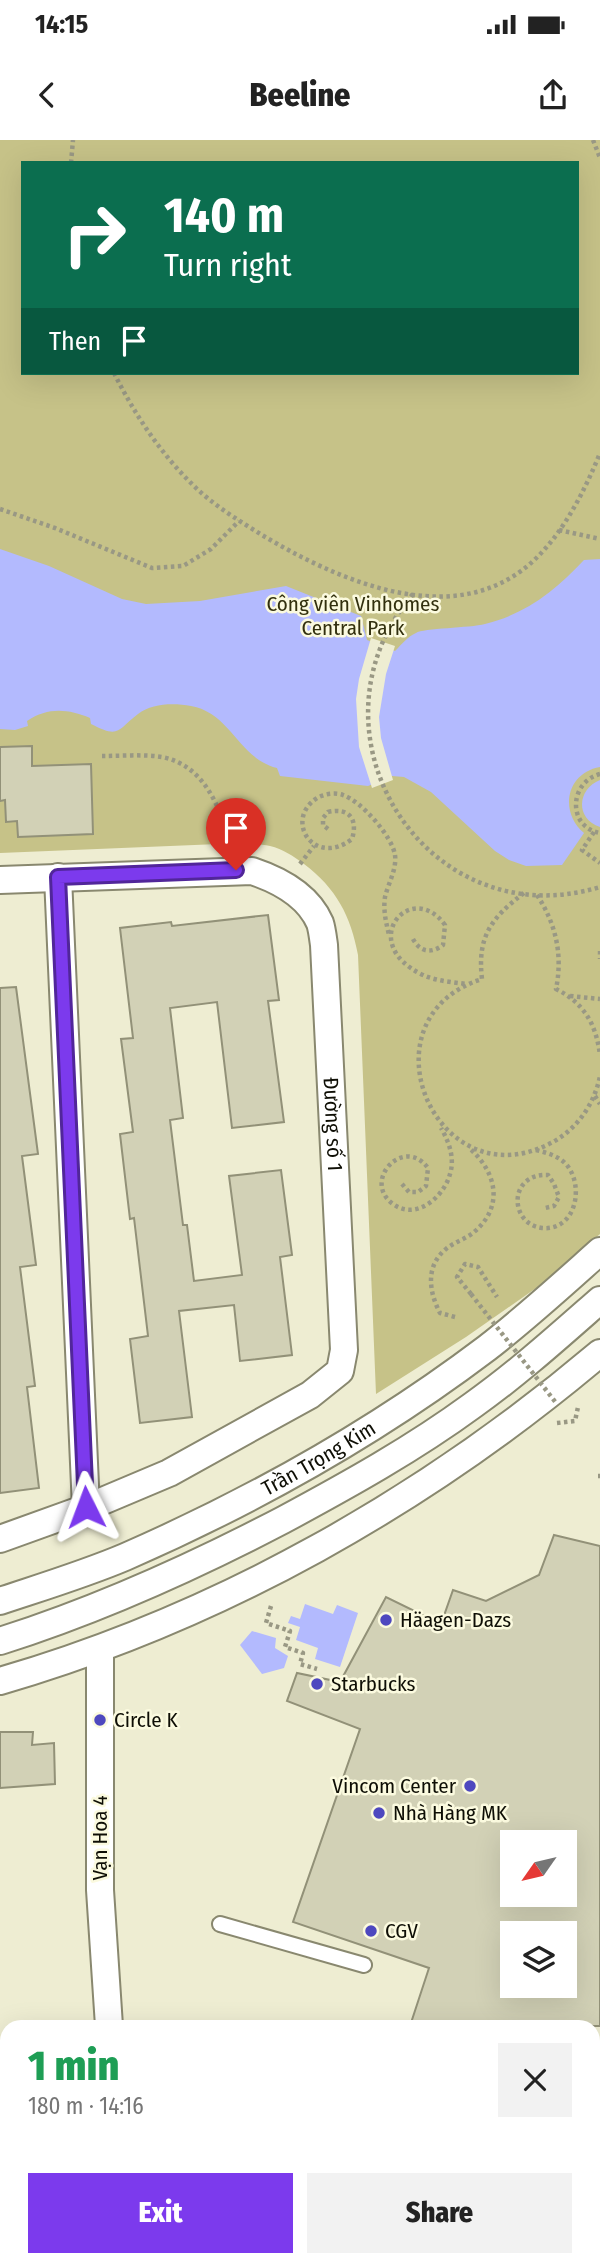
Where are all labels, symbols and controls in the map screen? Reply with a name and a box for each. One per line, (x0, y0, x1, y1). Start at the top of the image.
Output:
text: 14:15 (35, 9, 88, 40)
icon: back (28, 76, 66, 114)
text: Beeline (250, 76, 350, 114)
icon: share (534, 76, 572, 114)
text: 140 m (164, 186, 284, 245)
icon: right (49, 189, 140, 280)
text: Turn right (164, 246, 291, 284)
icon: arrive (115, 322, 153, 360)
text: Then (49, 326, 101, 357)
park label: Công viên Vinhomes Central Park (267, 591, 439, 641)
pin (206, 798, 266, 870)
icon: arrive (217, 809, 255, 847)
street label: Đường số 1 (318, 1076, 348, 1172)
street label: Trần Trọng Kim (257, 1415, 380, 1502)
position arrow (49, 1470, 123, 1544)
place label: Häagen-Dazs (400, 1607, 511, 1633)
marker: Häagen-Dazs (378, 1612, 394, 1628)
place label: Starbucks (331, 1671, 416, 1697)
marker: Starbucks (309, 1676, 325, 1692)
place label: Circle K (114, 1707, 178, 1733)
marker: Circle K (92, 1712, 108, 1728)
place label: Vincom Center (332, 1773, 457, 1799)
marker: Vincom Center (462, 1778, 478, 1794)
street label: Vạn Hoa 4 (87, 1795, 113, 1881)
place label: Nhà Hàng MK (393, 1800, 508, 1826)
marker: Nhà Hàng MK (371, 1805, 387, 1821)
north arrow (500, 1830, 578, 1908)
map controls (500, 1830, 577, 1998)
place label: CGV (385, 1918, 418, 1944)
button: layers (500, 1921, 577, 1998)
marker: CGV (363, 1923, 379, 1939)
text: 1 min (28, 2041, 119, 2091)
button: close (498, 2043, 572, 2117)
text: 180 m · 14:16 (28, 2092, 144, 2120)
button: Exit (28, 2173, 293, 2253)
button: Share (307, 2173, 572, 2253)

